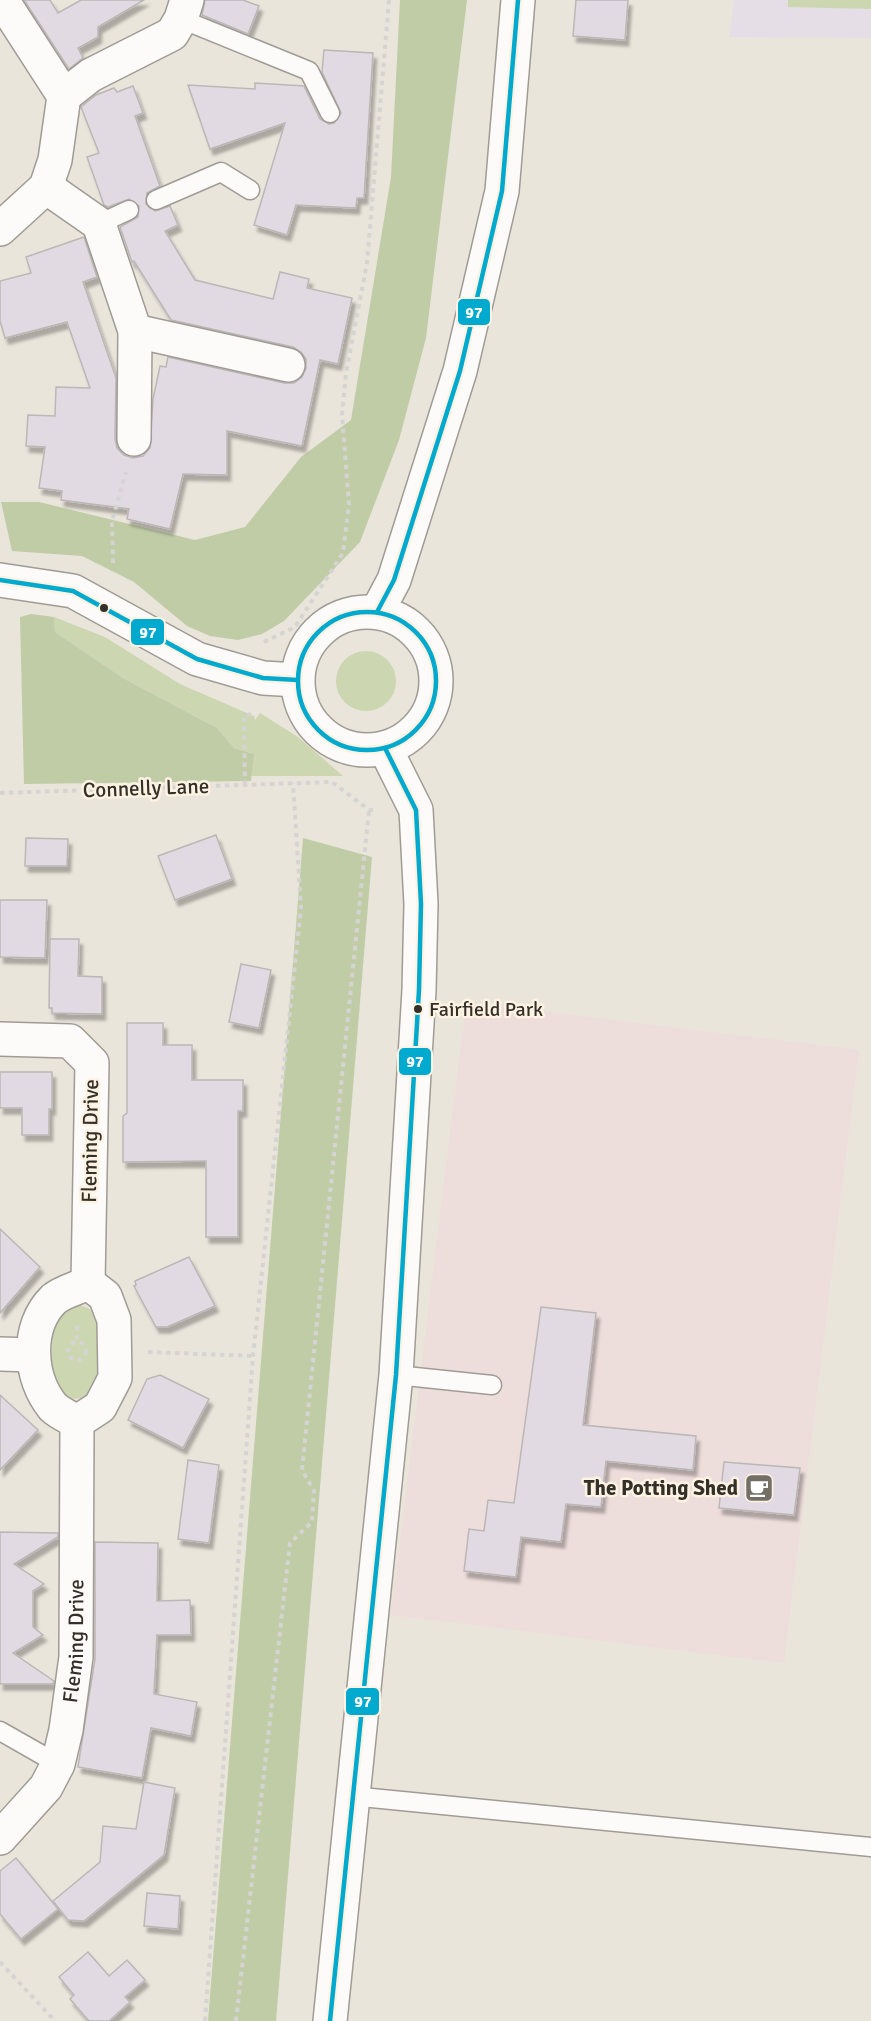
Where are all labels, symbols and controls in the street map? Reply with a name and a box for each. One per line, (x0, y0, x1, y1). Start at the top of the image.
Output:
line badge: 97 (457, 298, 491, 326)
text: 97 (465, 303, 483, 323)
unlabelled marker (98, 602, 110, 614)
line badge: 97 (130, 618, 165, 646)
text: 97 (139, 623, 157, 643)
street label: Connelly Lane (82, 773, 210, 803)
place label: Fairfield Park (429, 997, 543, 1022)
marker: Fairfield Park (412, 1003, 424, 1015)
line badge: 97 (398, 1047, 432, 1076)
text: 97 (406, 1052, 424, 1072)
street label: Fleming Drive (76, 1079, 104, 1203)
cafe icon: The Potting Shed (743, 1472, 775, 1504)
place label: The Potting Shed (584, 1475, 738, 1501)
street label: Fleming Drive (57, 1579, 89, 1705)
line badge: 97 (345, 1687, 380, 1716)
text: 97 (354, 1692, 372, 1712)

